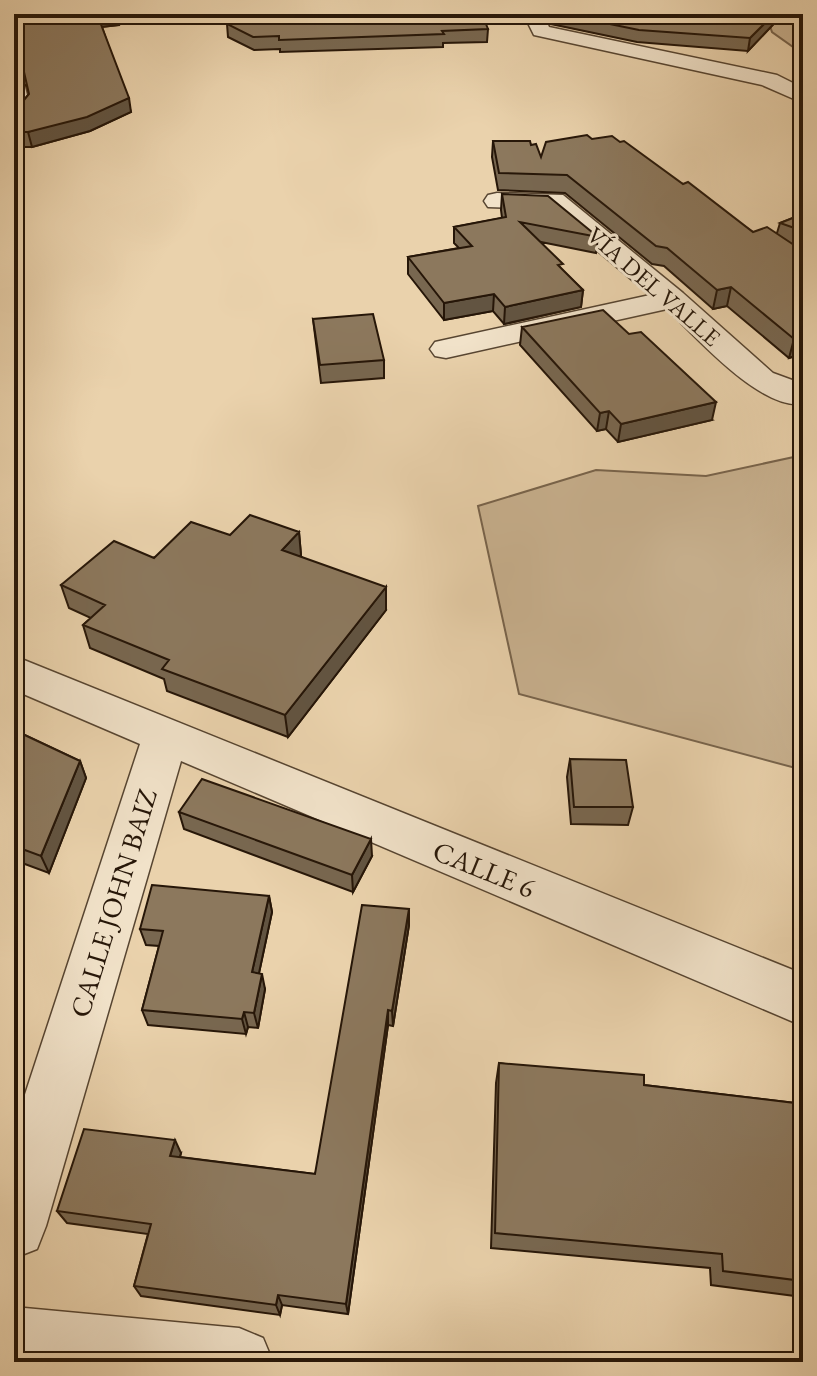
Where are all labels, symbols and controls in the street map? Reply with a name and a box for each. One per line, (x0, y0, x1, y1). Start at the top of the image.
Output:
street label: VÍA DEL VALLE (581, 219, 727, 353)
street label: CALLE JOHN BAIZ (61, 784, 165, 1022)
street label: CALLE 6 (428, 832, 540, 906)

